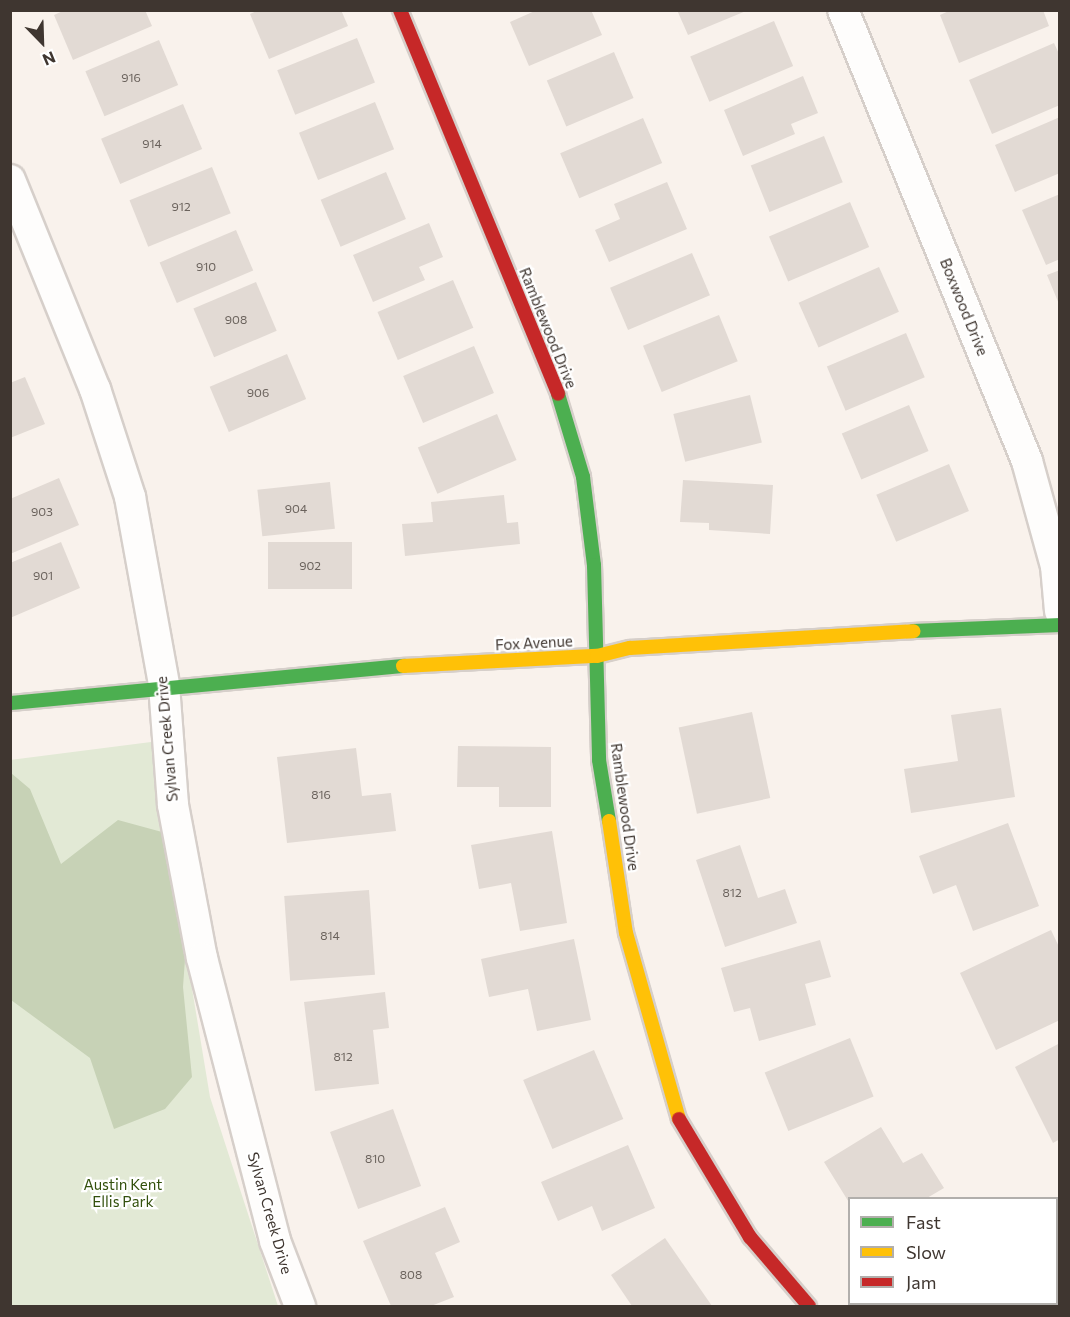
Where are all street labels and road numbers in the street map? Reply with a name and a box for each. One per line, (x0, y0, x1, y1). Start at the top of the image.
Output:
street label: Boxwood Drive (936, 256, 992, 358)
street label: Ramblewood Drive (516, 265, 580, 391)
street label: Fox Avenue (495, 632, 573, 654)
street label: Sylvan Creek Drive (153, 675, 181, 803)
street label: Ramblewood Drive (607, 742, 643, 872)
street label: Sylvan Creek Drive (244, 1150, 296, 1276)

